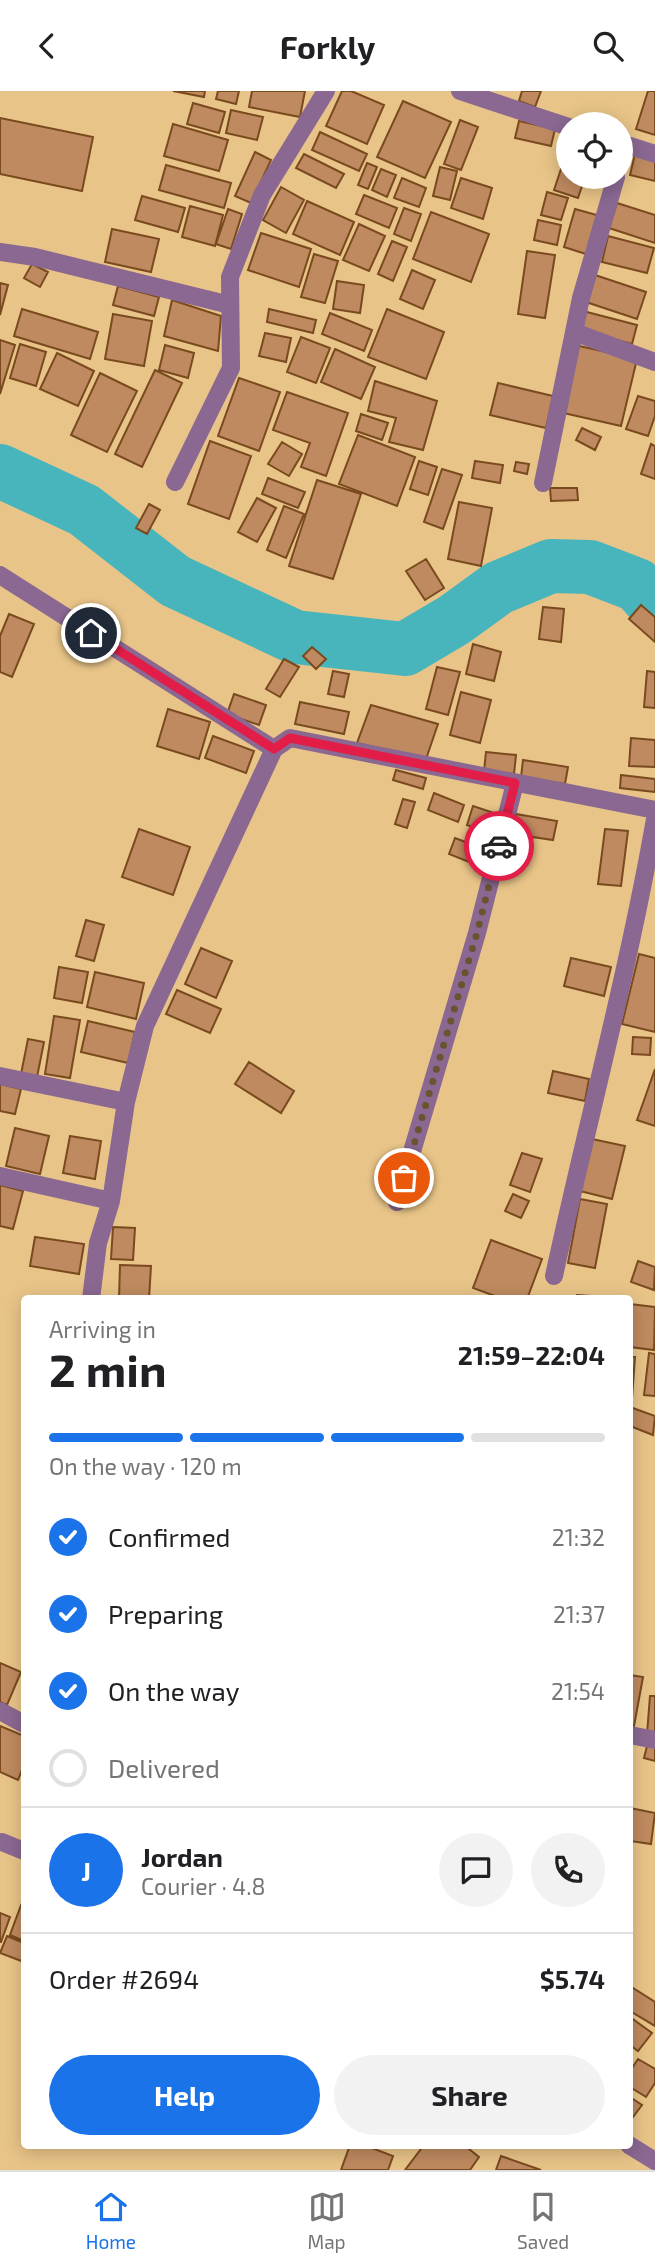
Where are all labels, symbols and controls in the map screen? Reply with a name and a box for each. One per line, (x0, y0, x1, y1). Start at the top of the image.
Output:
icon: back (28, 27, 66, 65)
text: Forkly (280, 27, 375, 65)
icon: search (589, 27, 627, 65)
map controls (556, 112, 633, 189)
button: locate (556, 112, 633, 189)
pin (61, 603, 121, 663)
icon: home (72, 614, 110, 652)
courier (464, 811, 534, 881)
icon: car (480, 827, 518, 865)
pin (374, 1148, 434, 1208)
icon: bag (385, 1159, 423, 1197)
text: Arriving in (49, 1315, 156, 1343)
text: 21:59–22:04 (458, 1339, 605, 1370)
text: 2 min (49, 1341, 167, 1396)
text: On the way · 120 m (49, 1452, 242, 1480)
icon: check (49, 1518, 87, 1556)
text: Confirmed (108, 1521, 231, 1552)
text: 21:32 (552, 1523, 605, 1551)
icon: check (49, 1595, 87, 1633)
text: Preparing (108, 1598, 223, 1629)
text: 21:37 (553, 1600, 605, 1628)
icon: check (49, 1672, 87, 1710)
text: On the way (108, 1675, 239, 1706)
text: 21:54 (551, 1677, 605, 1705)
text: Delivered (108, 1752, 220, 1783)
button: chat (439, 1833, 513, 1907)
button: phone (531, 1833, 605, 1907)
text: Jordan (141, 1841, 223, 1872)
text: J (81, 1855, 91, 1886)
text: Courier · 4.8 (141, 1872, 265, 1900)
text: Order #2694 (49, 1963, 199, 1994)
text: $5.74 (540, 1963, 605, 1994)
button: Help (49, 2055, 320, 2135)
button: Share (334, 2055, 605, 2135)
tab: Home (86, 2188, 136, 2253)
tab: Map (308, 2188, 346, 2253)
tab: Saved (517, 2188, 569, 2253)

